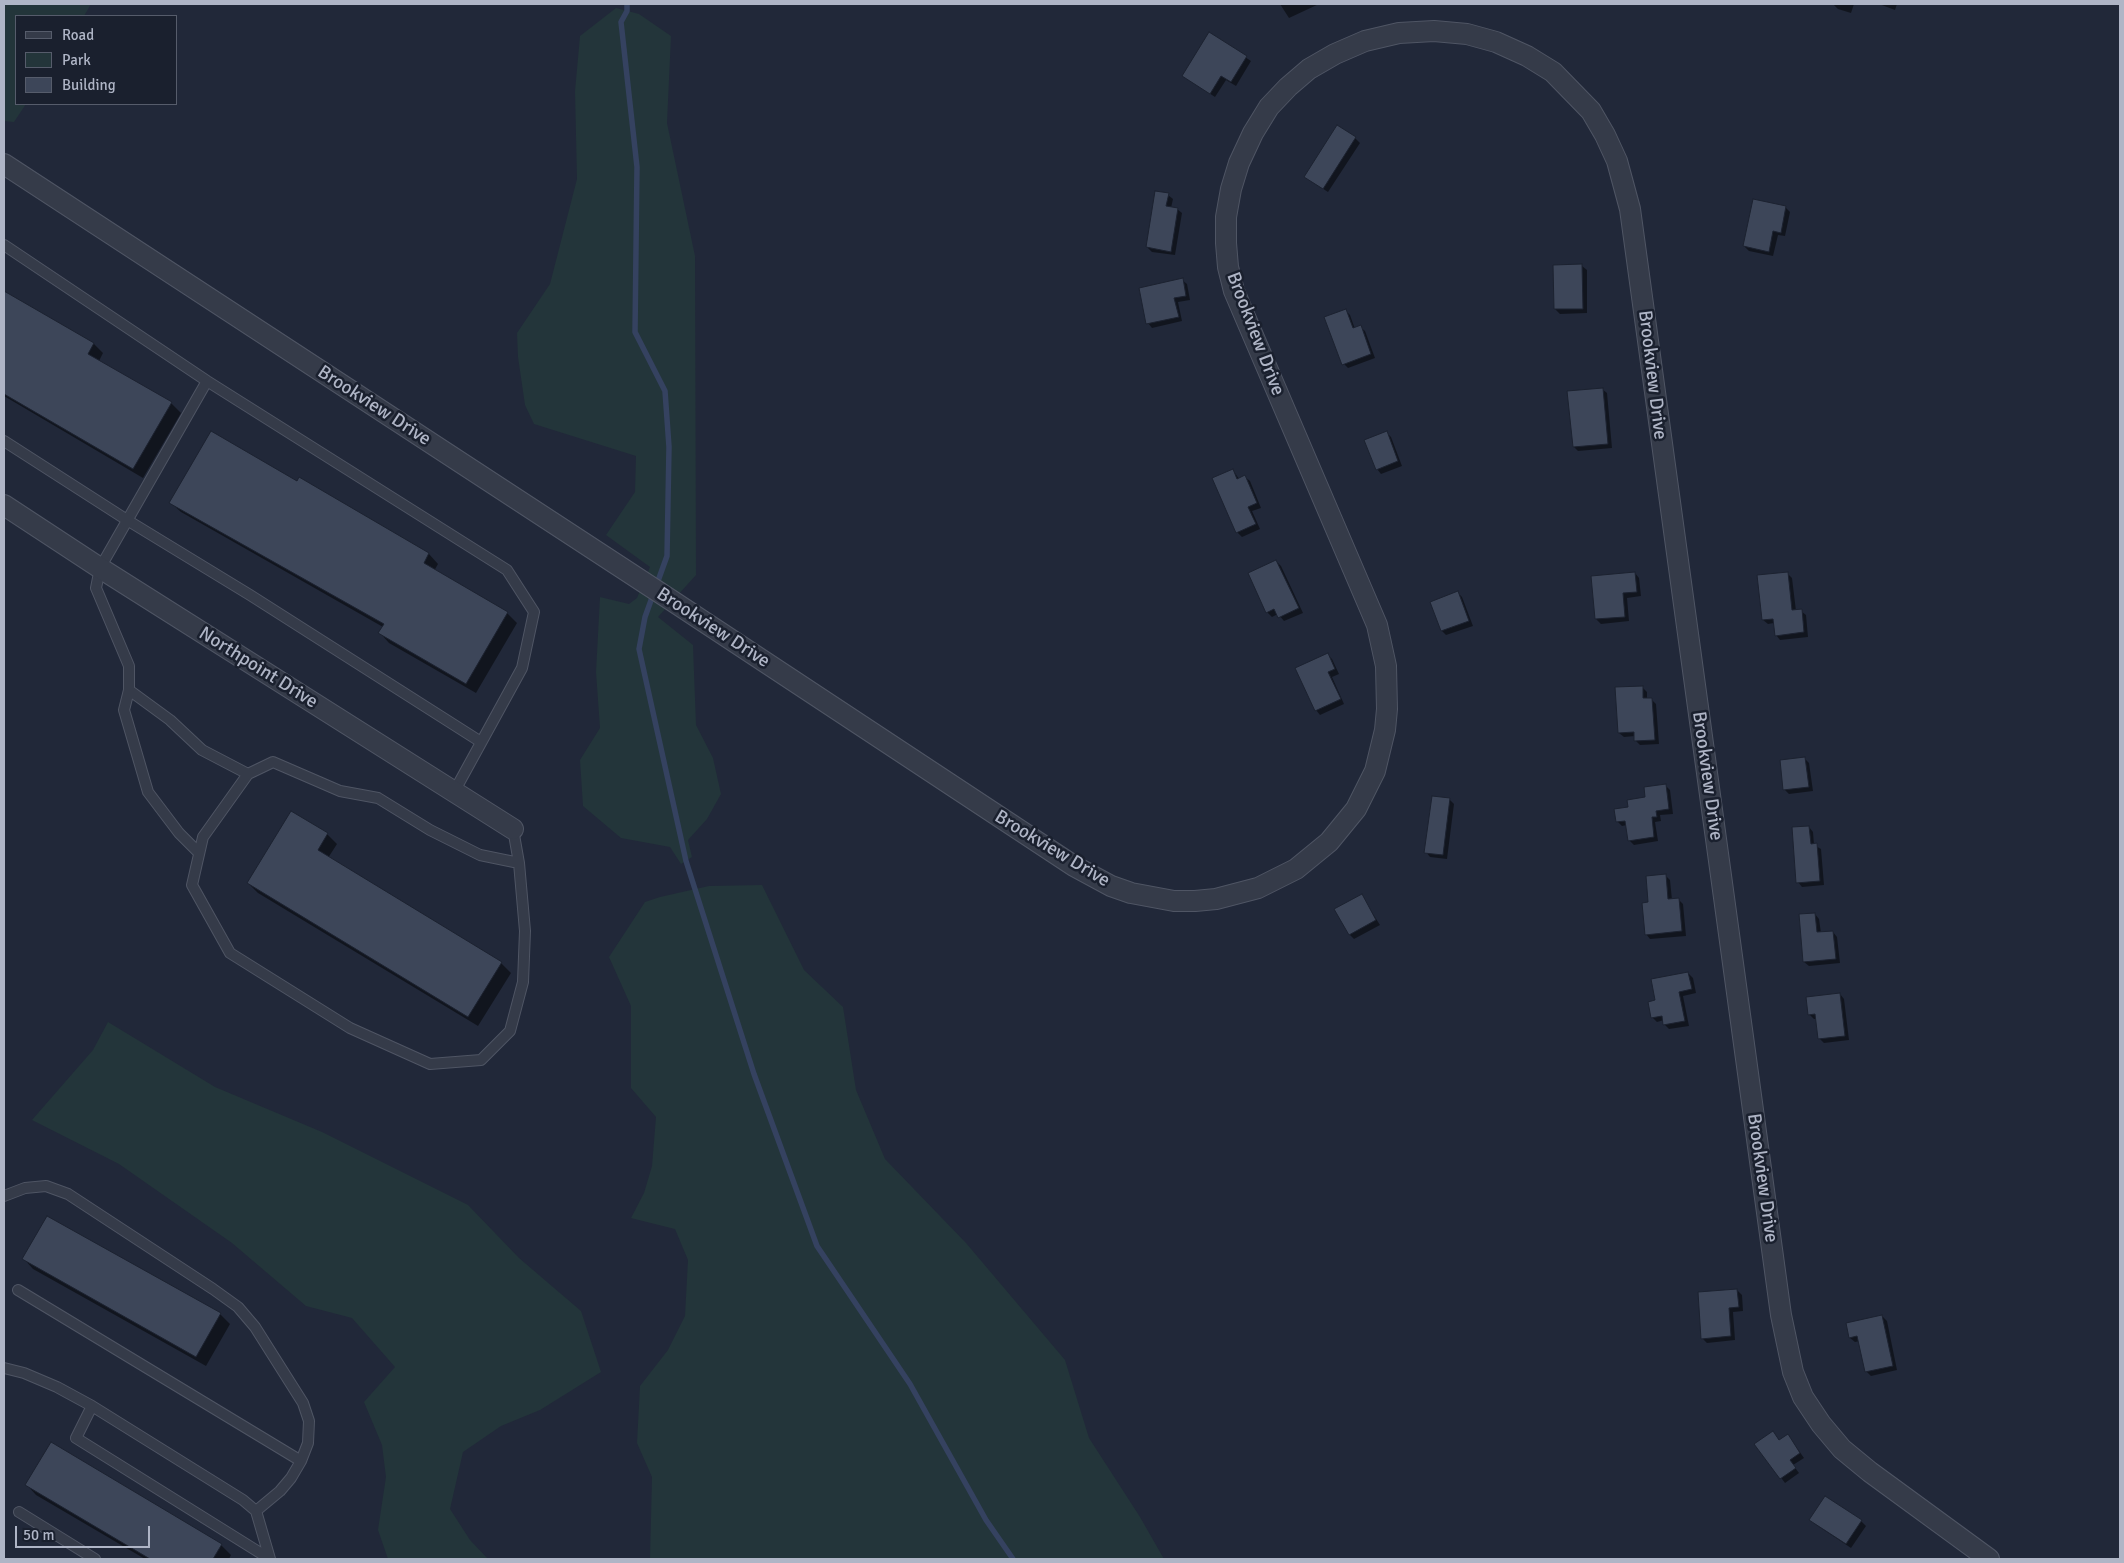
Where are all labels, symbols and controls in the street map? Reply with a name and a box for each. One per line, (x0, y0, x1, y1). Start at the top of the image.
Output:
legend (15, 15, 178, 105)
text: Road (62, 26, 94, 44)
text: Park (62, 51, 91, 69)
text: Building (62, 76, 116, 94)
street label: Brookview Drive (1221, 269, 1289, 399)
street label: Brookview Drive (1633, 309, 1671, 441)
street label: Brookview Drive (313, 361, 435, 451)
street label: Brookview Drive (652, 583, 774, 673)
street label: Northpoint Drive (194, 622, 322, 714)
street label: Brookview Drive (1687, 710, 1727, 842)
street label: Brookview Drive (990, 806, 1114, 892)
street label: Brookview Drive (1742, 1112, 1782, 1244)
scale bar (18, 1516, 152, 1548)
text: 50 m (23, 1526, 54, 1544)

